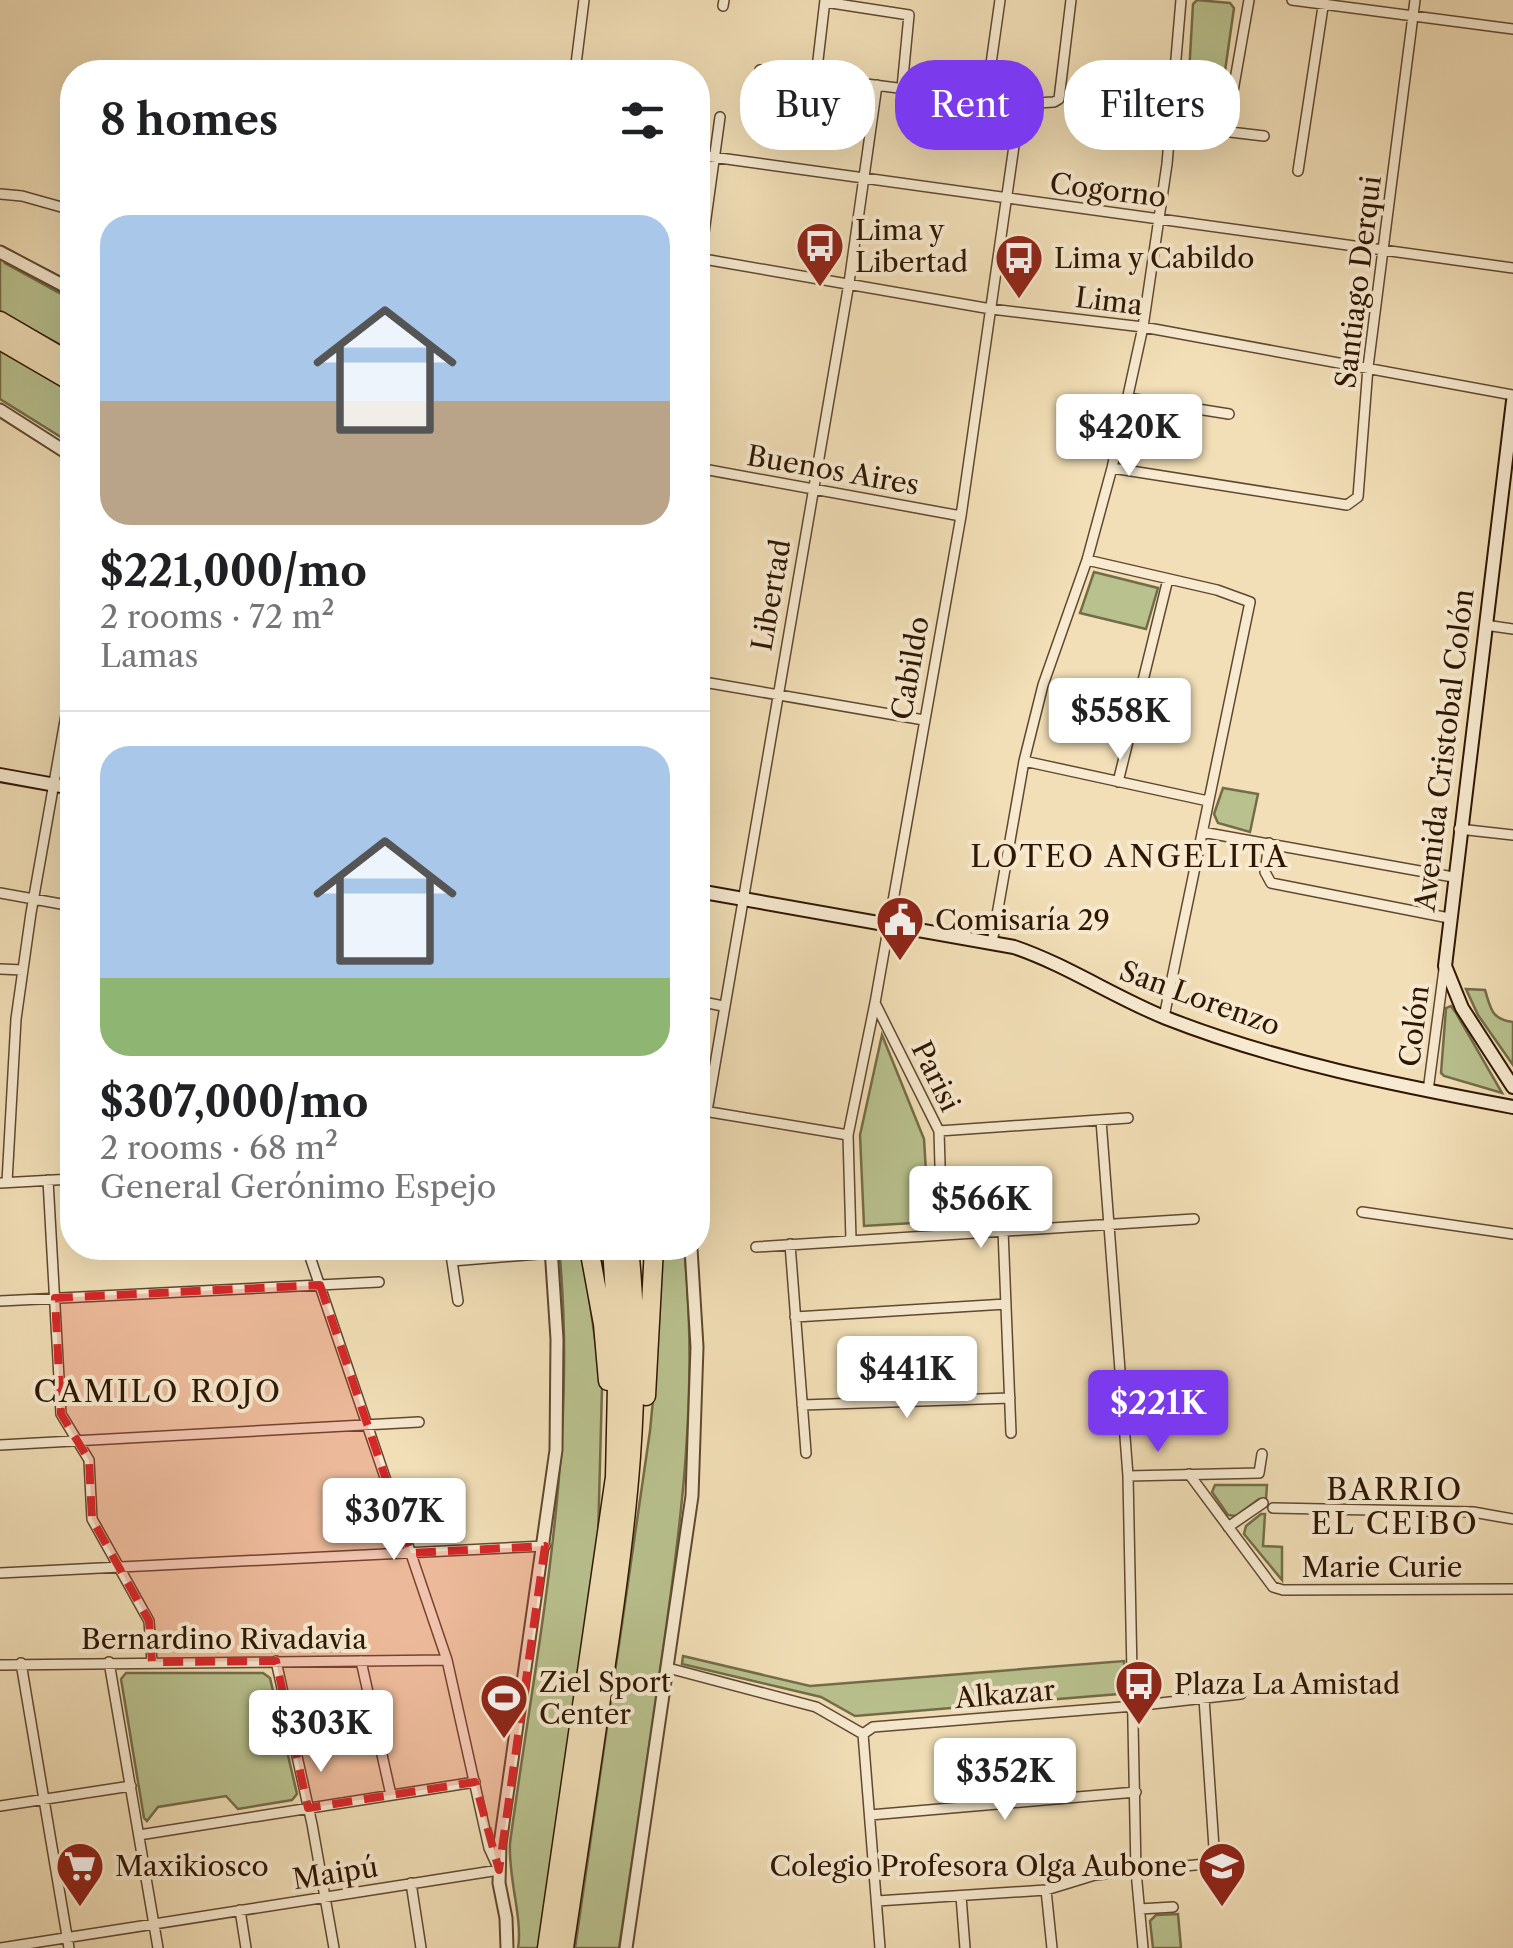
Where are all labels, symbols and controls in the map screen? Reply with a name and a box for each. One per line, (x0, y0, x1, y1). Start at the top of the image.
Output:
chip: Buy (740, 60, 875, 150)
chip: Rent (895, 60, 1044, 150)
chip: Filters (1064, 60, 1240, 150)
icon: filters (615, 93, 670, 148)
text: 8 homes (100, 94, 278, 146)
street label: Cogorno (1048, 166, 1168, 214)
street label: Santiago Derqui (1328, 174, 1388, 390)
place label: Lima y Libertad (855, 213, 968, 279)
bus stop icon: Lima y Libertad (794, 220, 846, 288)
bus stop icon: Lima y Cabildo (993, 232, 1045, 300)
place label: Lima y Cabildo (1054, 241, 1254, 275)
icon: home (295, 280, 475, 460)
street label: Lima (1073, 280, 1145, 322)
pin: $420K (1059, 394, 1199, 479)
text: $420K (1078, 407, 1180, 446)
street label: Buenos Aires (744, 438, 922, 502)
street label: Libertad (744, 536, 798, 654)
text: $221,000/mo (100, 545, 367, 597)
street label: Avenida Cristobal Colón (1407, 587, 1481, 914)
text: 2 rooms · 72 m² (100, 597, 335, 636)
street label: Cabildo (884, 614, 936, 722)
text: Lamas (100, 636, 198, 675)
pin: $558K (1050, 678, 1190, 763)
text: $558K (1071, 691, 1169, 730)
icon: home (295, 811, 475, 991)
district label: LOTEO ANGELITA (970, 838, 1290, 875)
public building icon: Comisaría 29 (874, 894, 926, 962)
place label: Comisaría 29 (935, 903, 1110, 937)
street label: San Lorenzo (1115, 953, 1285, 1043)
street label: Colón (1392, 983, 1436, 1069)
street label: Parisi (905, 1035, 967, 1117)
text: $307,000/mo (100, 1076, 368, 1128)
text: 2 rooms · 68 m² (100, 1128, 338, 1167)
pin: $566K (911, 1166, 1051, 1251)
text: General Gerónimo Espejo (100, 1167, 496, 1206)
text: $566K (931, 1179, 1031, 1218)
pin: $441K (837, 1336, 977, 1421)
text: $441K (859, 1349, 955, 1388)
pin: $221K (1088, 1370, 1228, 1455)
district label: CAMILO ROJO (34, 1373, 283, 1410)
text: $221K (1110, 1383, 1206, 1422)
district label: BARRIO EL CEIBO (1311, 1471, 1479, 1542)
pin: $307K (324, 1478, 464, 1563)
text: $307K (345, 1491, 443, 1530)
street label: Marie Curie (1301, 1550, 1463, 1584)
street label: Bernardino Rivadavia (81, 1622, 367, 1656)
bus stop icon: Plaza La Amistad (1113, 1658, 1165, 1726)
place label: Ziel Sport Center (539, 1665, 671, 1731)
place label: Plaza La Amistad (1174, 1667, 1400, 1701)
sports icon: Ziel Sport Center (478, 1672, 530, 1740)
street label: Alkazar (952, 1673, 1057, 1715)
pin: $303K (251, 1690, 391, 1775)
text: $303K (271, 1703, 371, 1742)
pin: $352K (935, 1738, 1075, 1823)
text: $352K (956, 1751, 1054, 1790)
supermarket icon: Maxikiosco (54, 1840, 106, 1908)
school or university icon: Colegio Profesora Olga Aubone (1196, 1840, 1248, 1908)
place label: Maxikiosco (115, 1849, 269, 1883)
street label: Maipú (290, 1849, 380, 1896)
place label: Colegio Profesora Olga Aubone (769, 1849, 1187, 1883)

